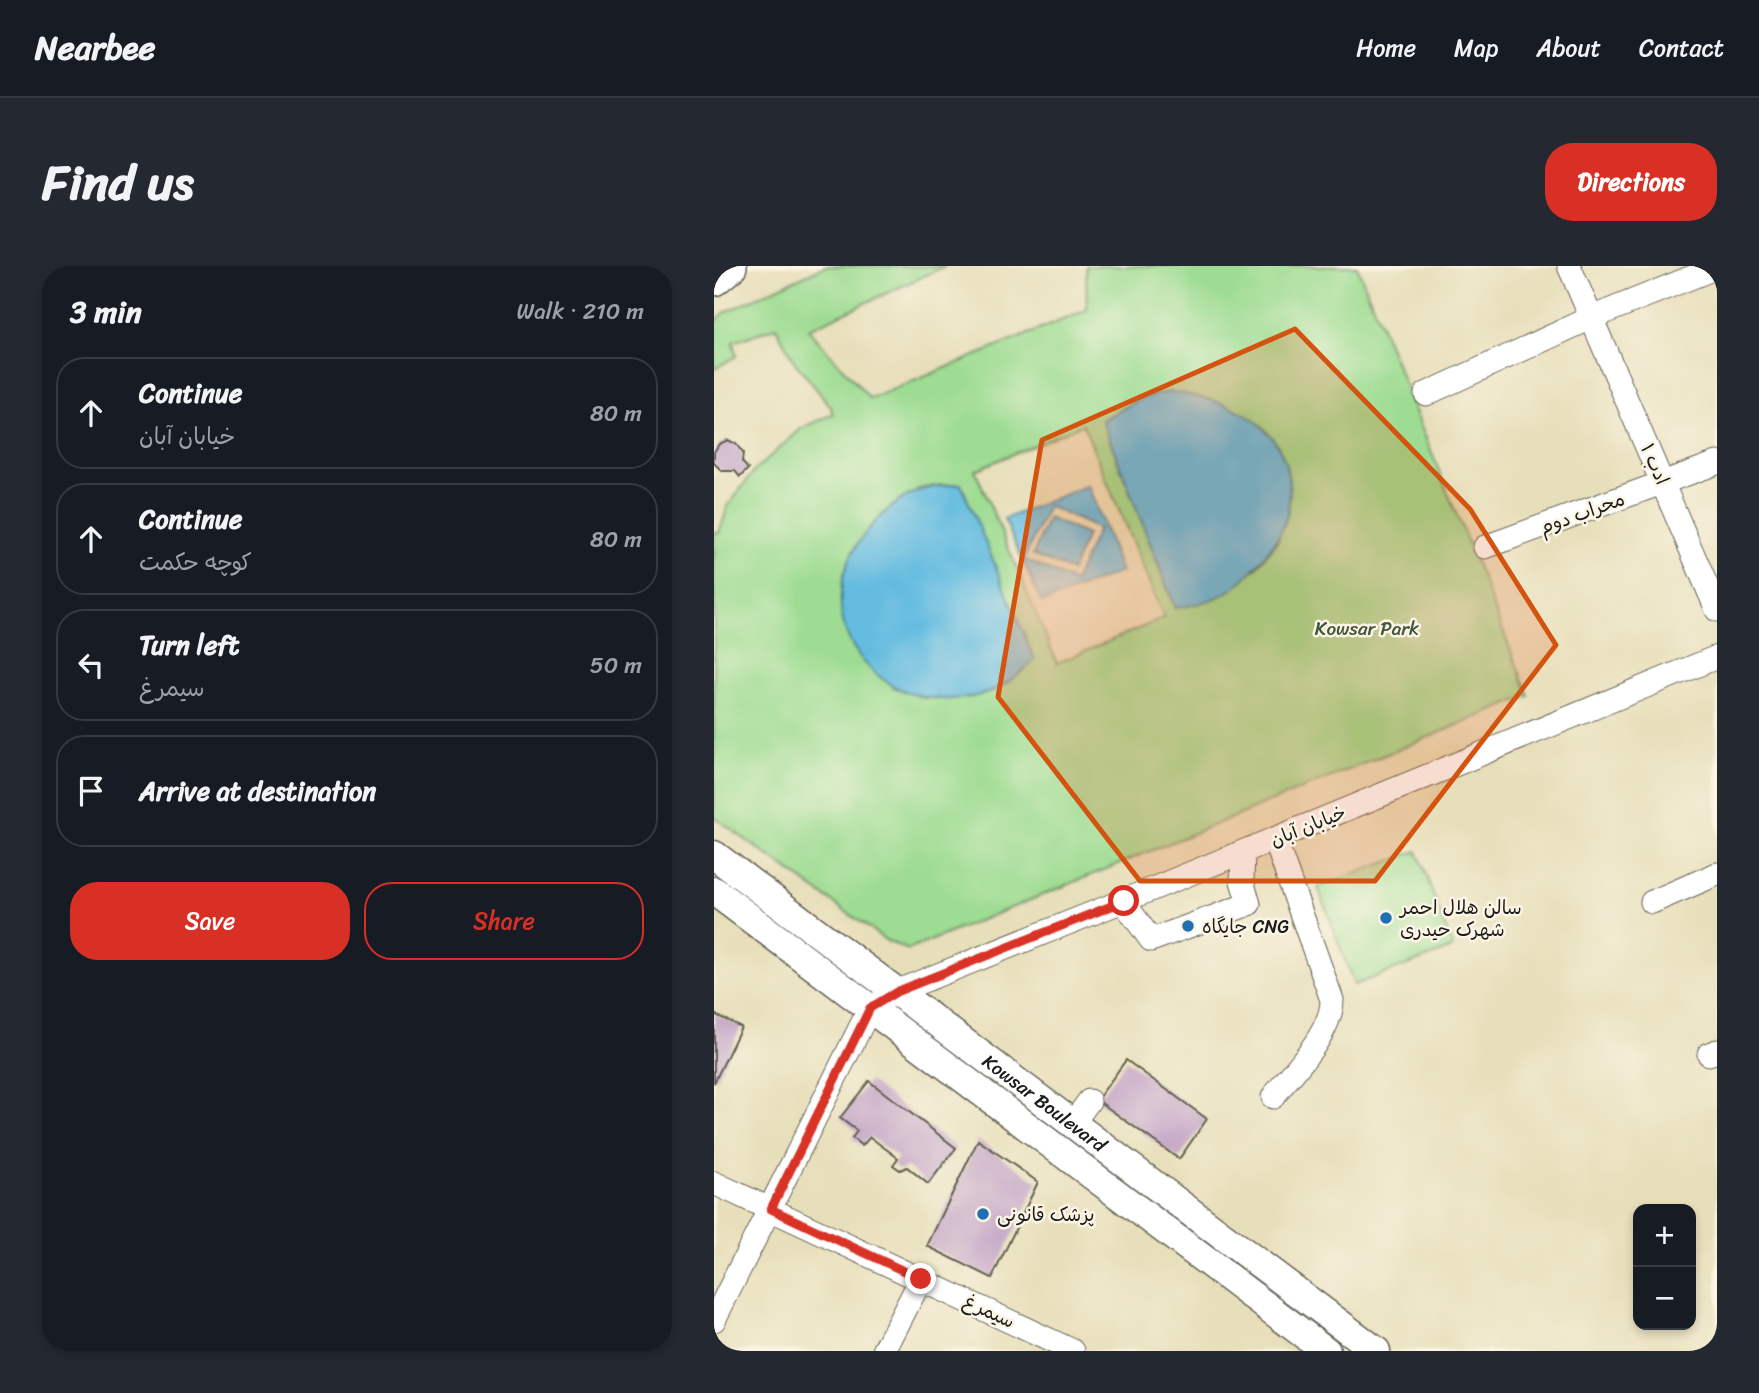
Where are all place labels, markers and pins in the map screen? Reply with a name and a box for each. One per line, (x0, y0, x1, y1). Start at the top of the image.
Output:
place label: سالن هلال احمر شهرک حیدری (1398, 891, 1522, 946)
place label: جایگاه CNG (1202, 910, 1289, 943)
marker: سالن هلال احمر شهرک حیدری (1378, 910, 1394, 926)
marker: جایگاه CNG (1180, 918, 1196, 934)
place label: پزشک قانونی (997, 1198, 1095, 1231)
marker: پزشک قانونی (975, 1206, 991, 1222)

